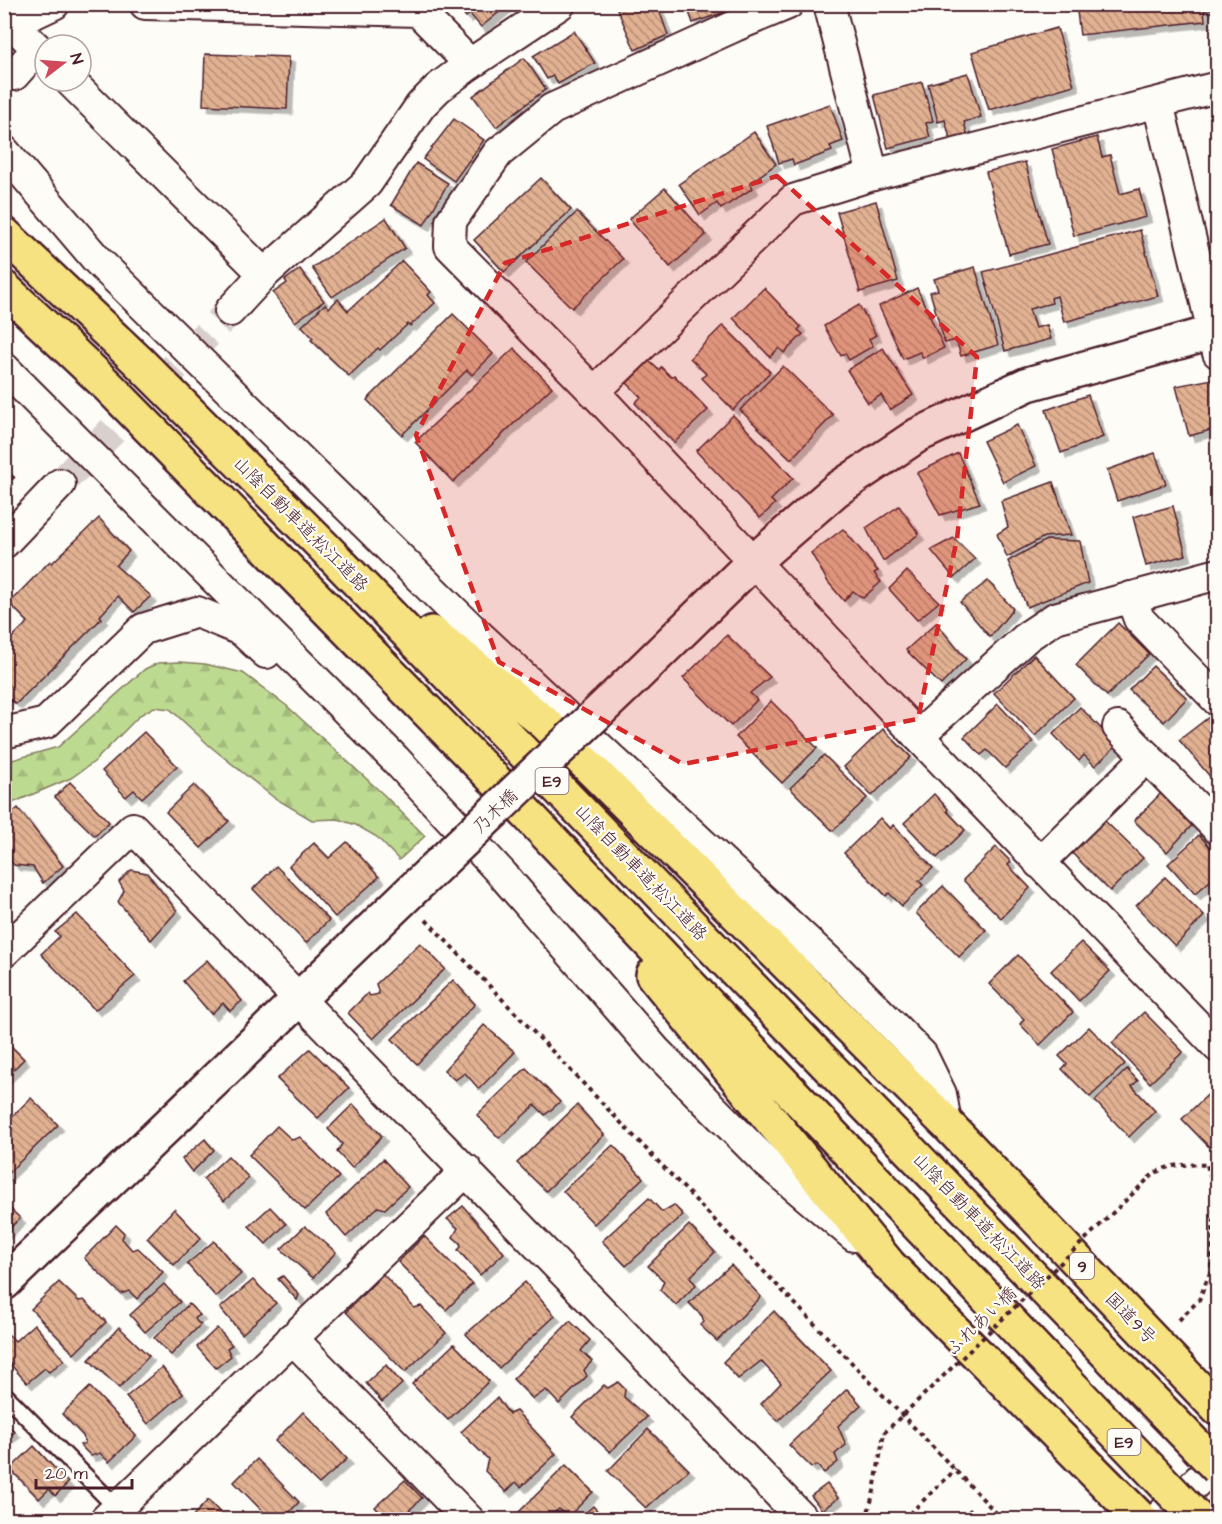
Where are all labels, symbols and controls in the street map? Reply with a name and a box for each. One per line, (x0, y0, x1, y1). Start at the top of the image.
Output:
north arrow (33, 33, 93, 93)
text: N (64, 51, 88, 67)
street label: 山陰自動車道;松江道路 (227, 451, 374, 598)
road number: E9 (536, 768, 568, 794)
street label: 乃木橋 (467, 784, 523, 839)
street label: 山陰自動車道;松江道路 (568, 798, 713, 947)
street label: 山陰自動車道;松江道路 (906, 1147, 1051, 1296)
road number: 9 (1070, 1253, 1094, 1279)
street label: ふれあい橋 (940, 1281, 1022, 1362)
street label: 国道9号 (1099, 1287, 1162, 1350)
road number: E9 (1108, 1429, 1140, 1455)
scale bar (36, 1452, 132, 1490)
text: 20 m (45, 1461, 88, 1486)

